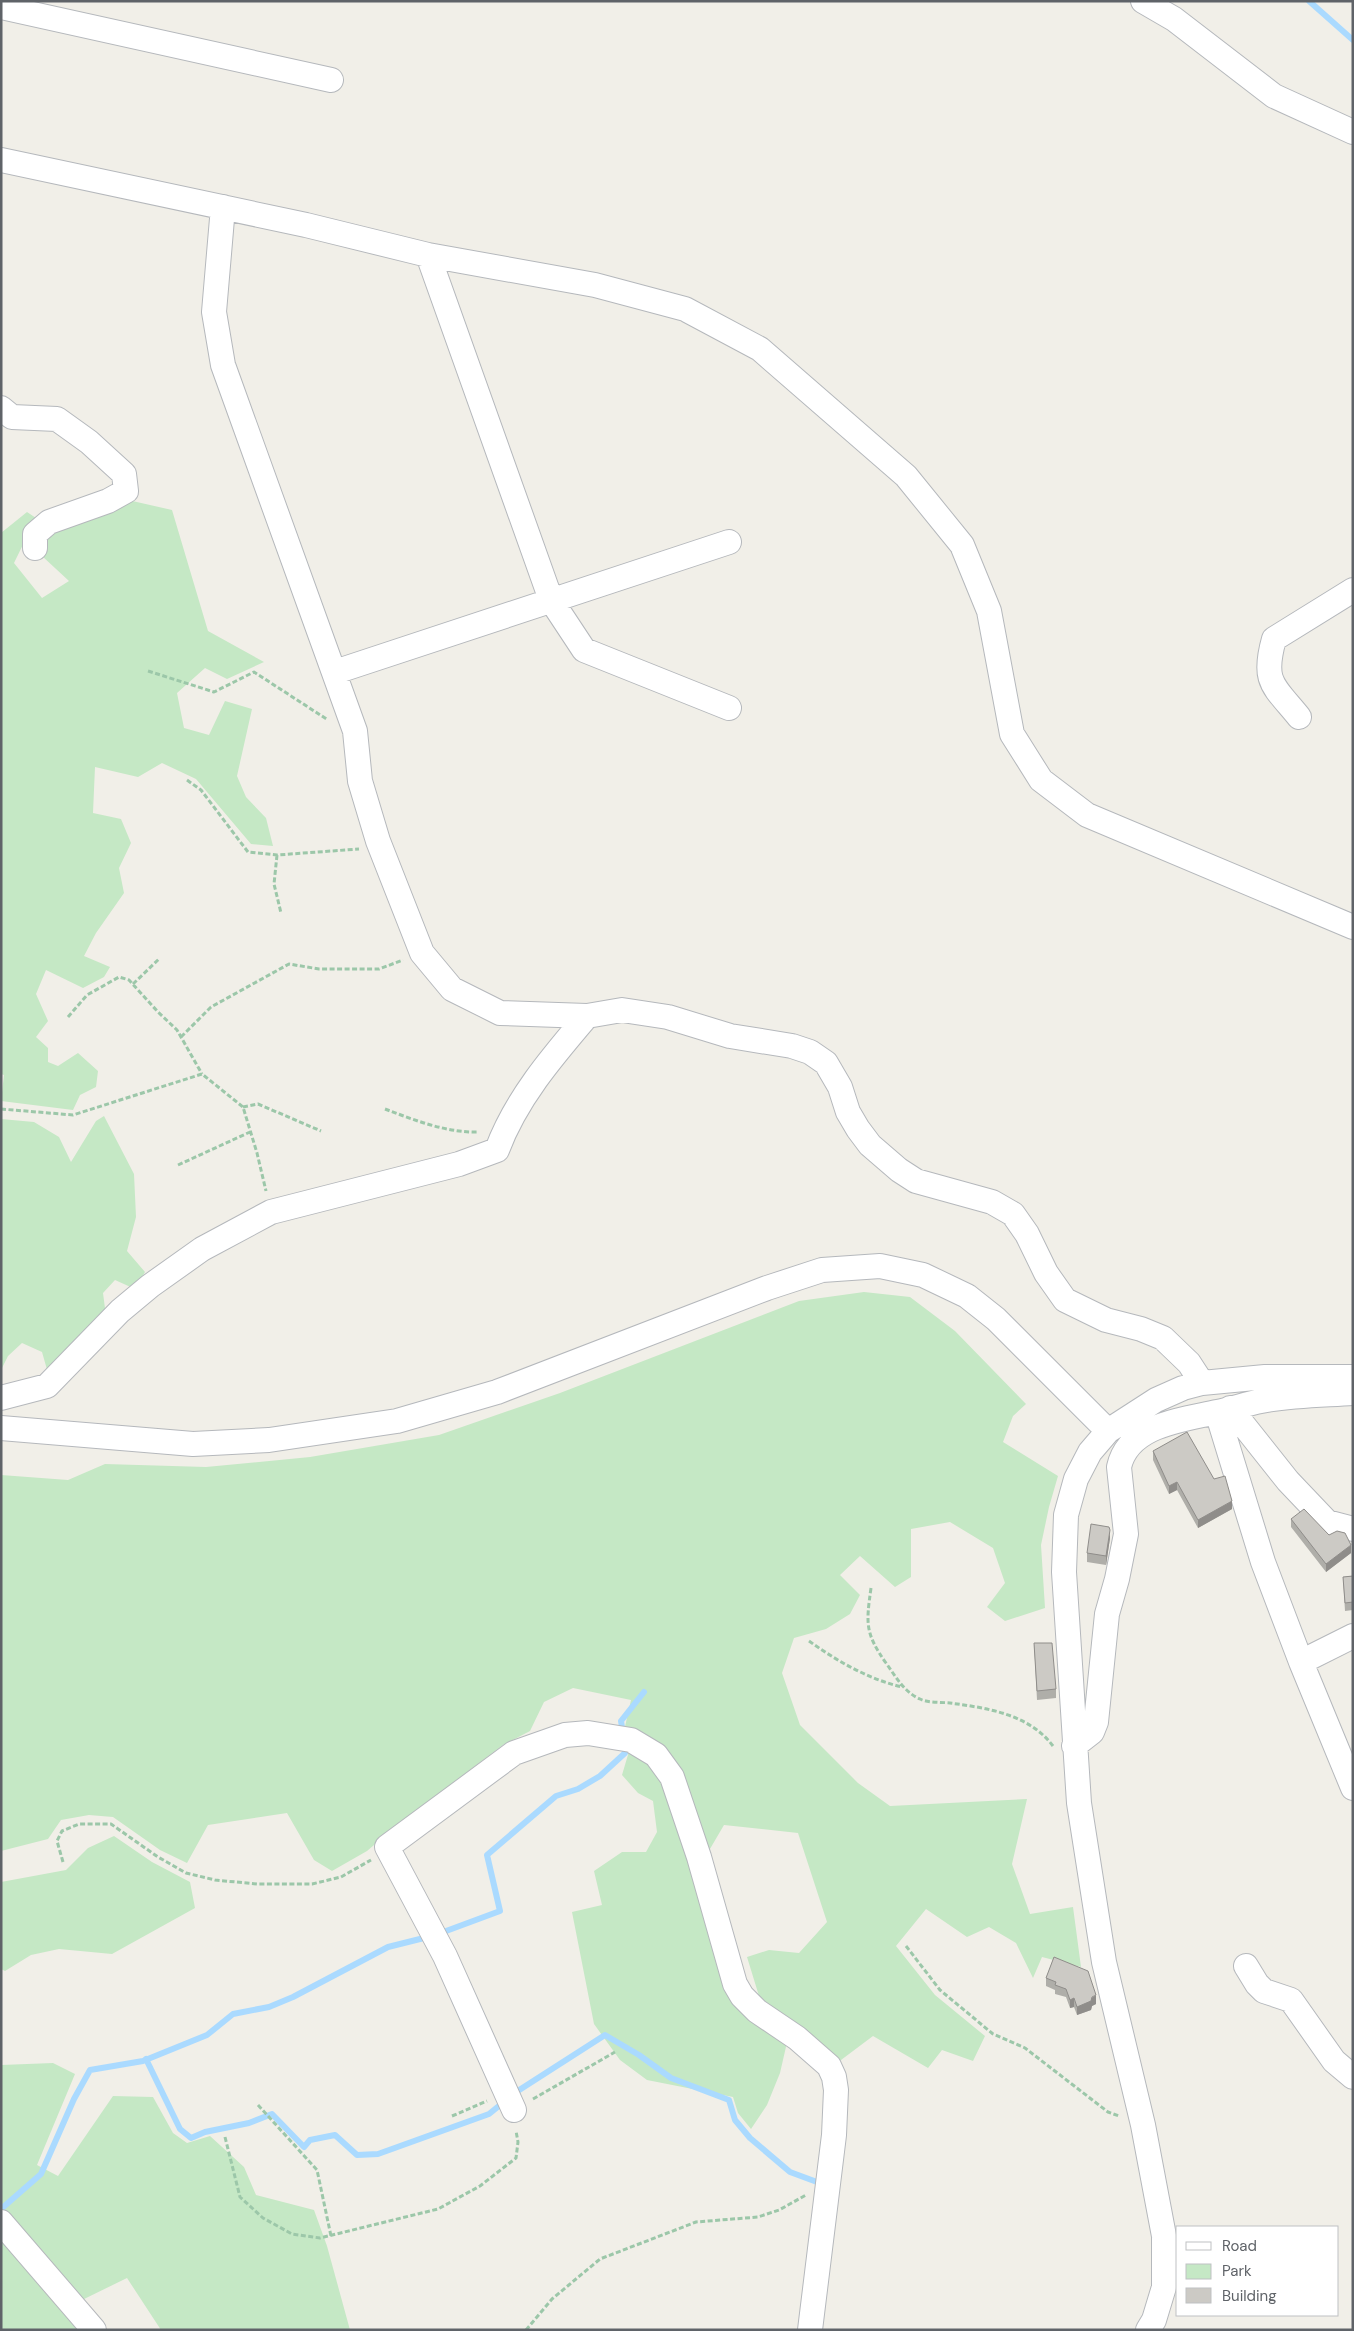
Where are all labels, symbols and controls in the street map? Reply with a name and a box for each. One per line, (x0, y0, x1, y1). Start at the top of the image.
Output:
legend (1176, 2226, 1339, 2316)
text: Road (1222, 2236, 1257, 2256)
text: Park (1222, 2261, 1252, 2281)
text: Building (1222, 2286, 1277, 2306)

